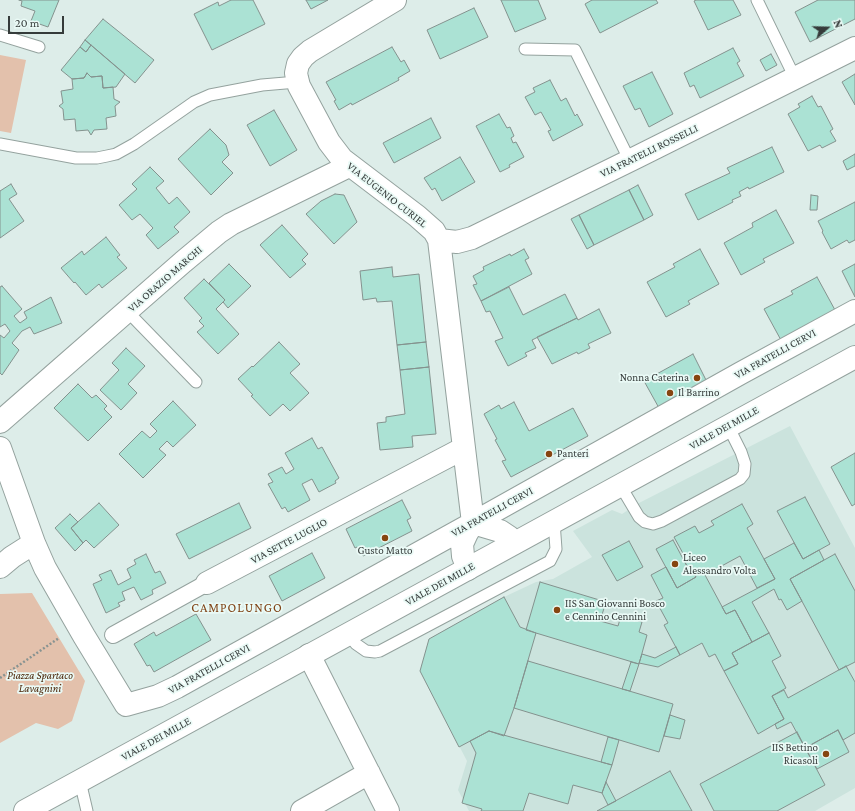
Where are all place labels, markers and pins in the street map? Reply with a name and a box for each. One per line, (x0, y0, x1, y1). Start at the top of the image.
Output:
place label: Nonna Caterina (620, 371, 689, 385)
marker: Nonna Caterina (692, 373, 702, 383)
place label: Il Barrino (678, 386, 719, 400)
marker: Il Barrino (665, 388, 675, 398)
place label: Panteri (557, 447, 589, 461)
marker: Panteri (544, 449, 554, 459)
marker: Gusto Matto (380, 533, 390, 543)
place label: Gusto Matto (357, 544, 413, 558)
place label: Liceo Alessandro Volta (683, 551, 756, 577)
marker: Liceo Alessandro Volta (670, 559, 680, 569)
place label: IIS San Giovanni Bosco e Cennino Cennini (565, 597, 665, 623)
marker: IIS San Giovanni Bosco e Cennino Cennini (552, 605, 562, 615)
place label: IIS Bettino Ricasoli (772, 741, 818, 767)
marker: IIS Bettino Ricasoli (821, 749, 831, 759)

